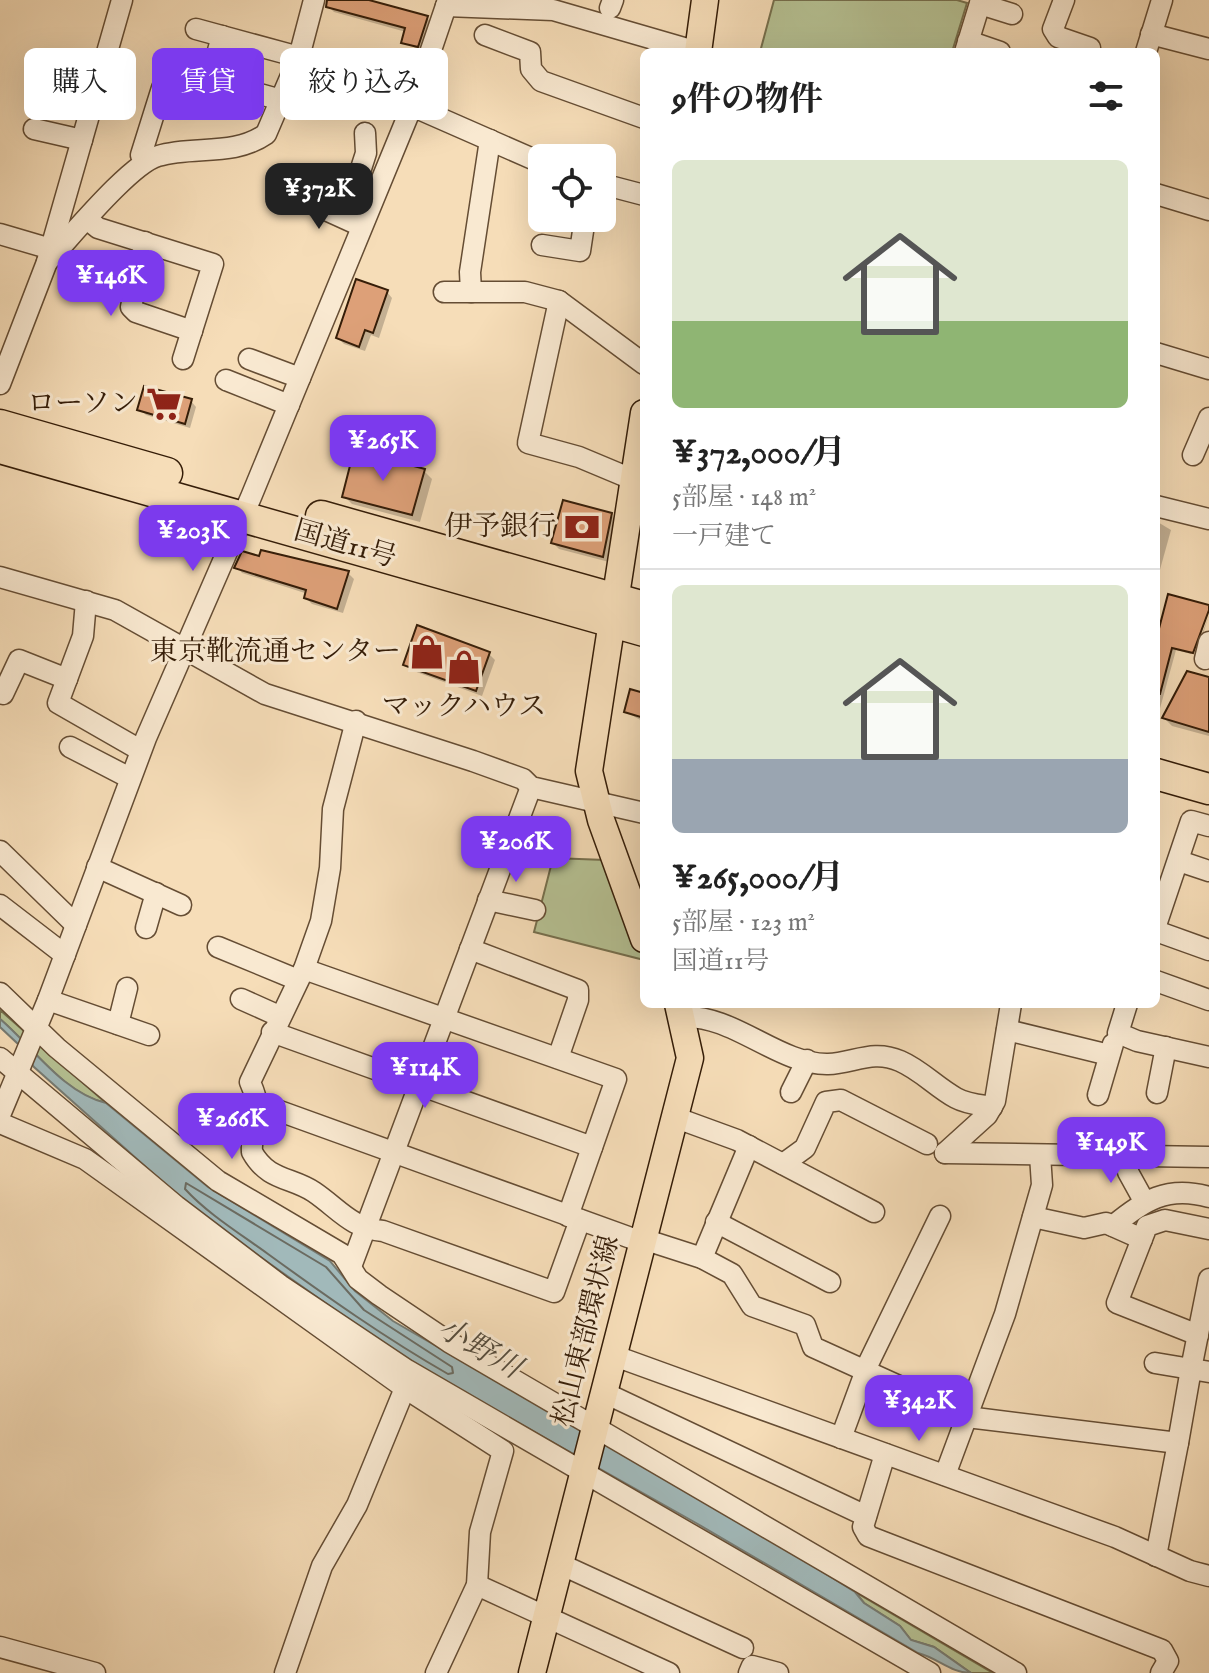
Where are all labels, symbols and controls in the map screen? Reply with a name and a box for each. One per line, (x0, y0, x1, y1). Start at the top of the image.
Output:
chip: 購入 (24, 48, 136, 120)
chip: 賃貸 (152, 48, 264, 120)
chip: 絞り込み (280, 48, 448, 120)
icon: filters (1084, 74, 1128, 118)
text: 9件の物件 (672, 79, 823, 122)
map controls (528, 144, 616, 232)
button: locate (528, 144, 616, 232)
pin: ¥372K (263, 163, 375, 231)
text: ¥372K (283, 172, 355, 205)
icon: home (828, 212, 972, 356)
pin: ¥146K (55, 250, 167, 318)
text: ¥146K (75, 259, 147, 292)
supermarket icon: ローソン (145, 385, 183, 423)
place label: ローソン (27, 387, 138, 422)
pin: ¥265K (327, 415, 439, 483)
text: ¥265K (348, 424, 418, 457)
text: ¥372,000/月 (672, 432, 846, 475)
text: 5部屋 · 148 m² (672, 481, 816, 514)
pin: ¥203K (137, 505, 249, 573)
bank icon: 伊予銀行 (563, 508, 601, 546)
place label: 伊予銀行 (444, 510, 556, 545)
text: ¥203K (157, 514, 229, 547)
street label: 国道11号 (290, 514, 400, 576)
text: 一戸建て (672, 520, 776, 553)
shop icon: 東京靴流通センター (408, 633, 446, 671)
place label: 東京靴流通センター (150, 635, 401, 670)
icon: home (828, 637, 972, 781)
shop icon: マックハウス (445, 648, 483, 686)
place label: マックハウス (382, 690, 546, 725)
pin: ¥206K (460, 816, 572, 884)
text: ¥206K (479, 825, 553, 858)
text: ¥265,000/月 (672, 857, 844, 900)
text: 5部屋 · 123 m² (672, 906, 815, 939)
text: 国道11号 (672, 945, 769, 978)
pin: ¥114K (369, 1042, 481, 1110)
text: ¥114K (390, 1051, 460, 1084)
pin: ¥266K (176, 1093, 288, 1161)
text: ¥266K (196, 1102, 268, 1135)
pin: ¥149K (1055, 1117, 1167, 1185)
text: ¥149K (1075, 1126, 1147, 1159)
street label: 松山東部環状線 (546, 1232, 628, 1430)
water label: 小野川 (431, 1310, 530, 1389)
pin: ¥342K (863, 1375, 975, 1443)
text: ¥342K (883, 1384, 955, 1417)

